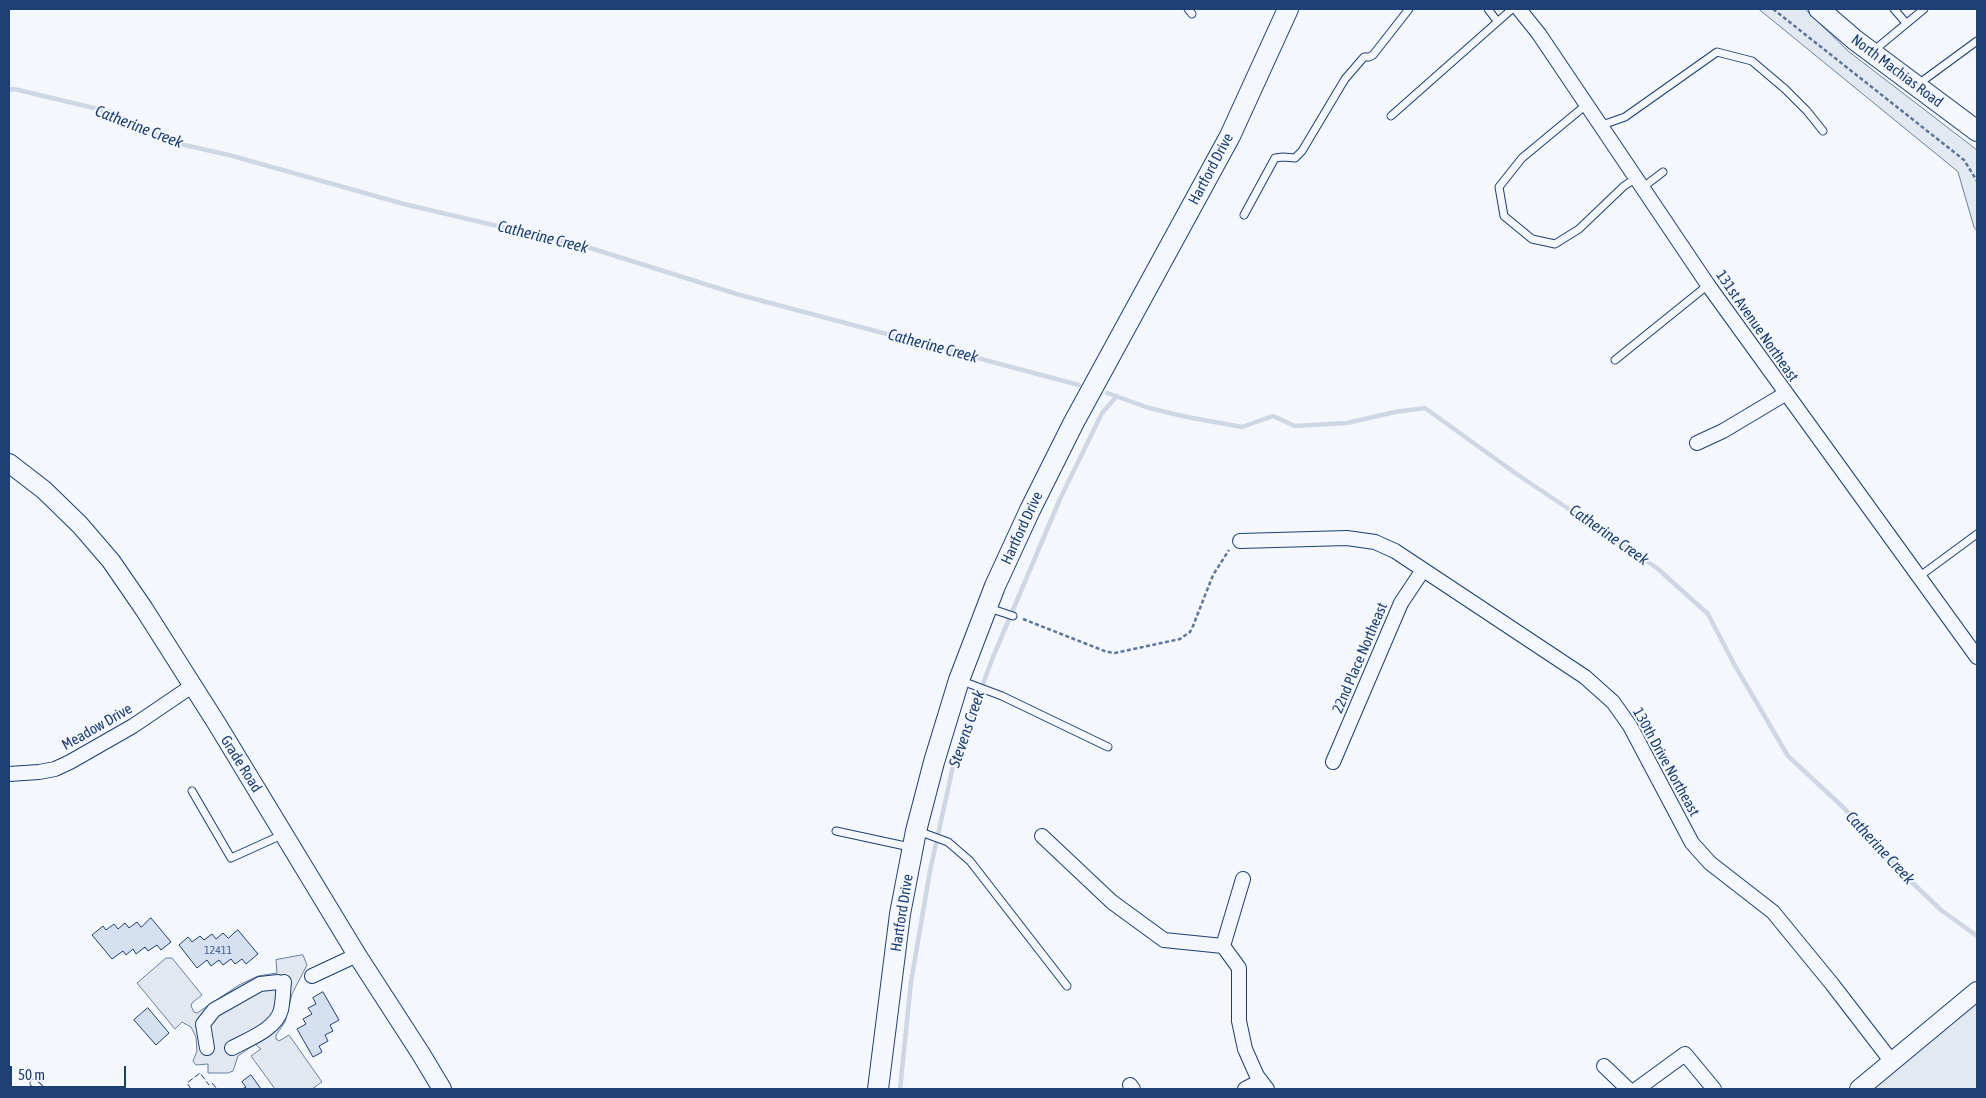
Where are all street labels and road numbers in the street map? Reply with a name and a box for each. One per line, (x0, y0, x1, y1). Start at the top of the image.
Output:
street label: North Machias Road (1848, 31, 1946, 111)
street label: Hartford Drive (1185, 130, 1237, 208)
street label: 131st Avenue Northeast (1712, 267, 1802, 385)
street label: Hartford Drive (997, 489, 1047, 567)
street label: 22nd Place Northeast (1329, 600, 1391, 716)
street label: Meadow Drive (59, 700, 135, 754)
street label: 130th Drive Northeast (1629, 705, 1703, 819)
street label: Grade Road (217, 732, 265, 796)
street label: Hartford Drive (887, 873, 917, 953)

